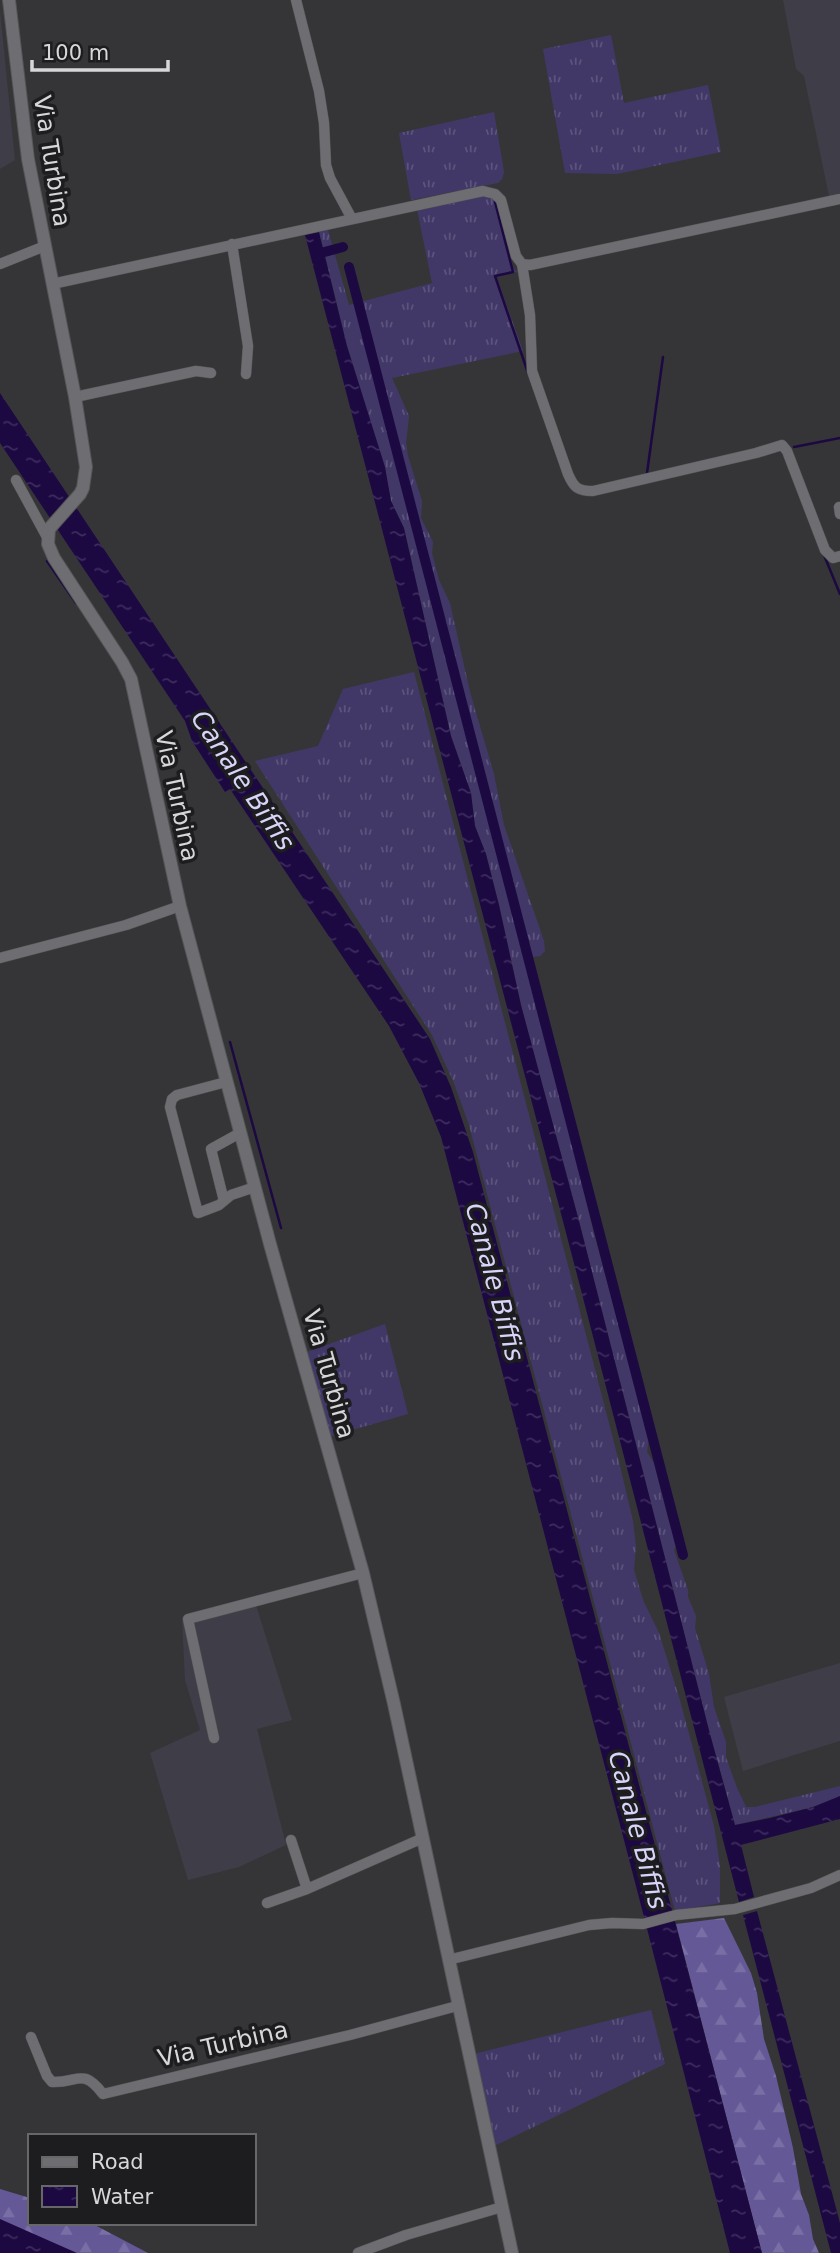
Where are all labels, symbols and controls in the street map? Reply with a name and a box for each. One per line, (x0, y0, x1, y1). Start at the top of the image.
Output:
scale bar (32, 28, 168, 72)
text: 100 m (42, 41, 109, 65)
street label: Via Turbina (28, 93, 76, 229)
water label: Canale Biffis (185, 704, 301, 856)
street label: Via Turbina (149, 728, 205, 864)
water label: Canale Biffis (459, 1200, 531, 1364)
street label: Via Turbina (297, 1306, 361, 1442)
water label: Canale Biffis (602, 1748, 674, 1912)
street label: Via Turbina (155, 2015, 291, 2073)
legend (28, 2134, 256, 2225)
text: Road (91, 2150, 144, 2174)
text: Water (91, 2185, 153, 2209)

